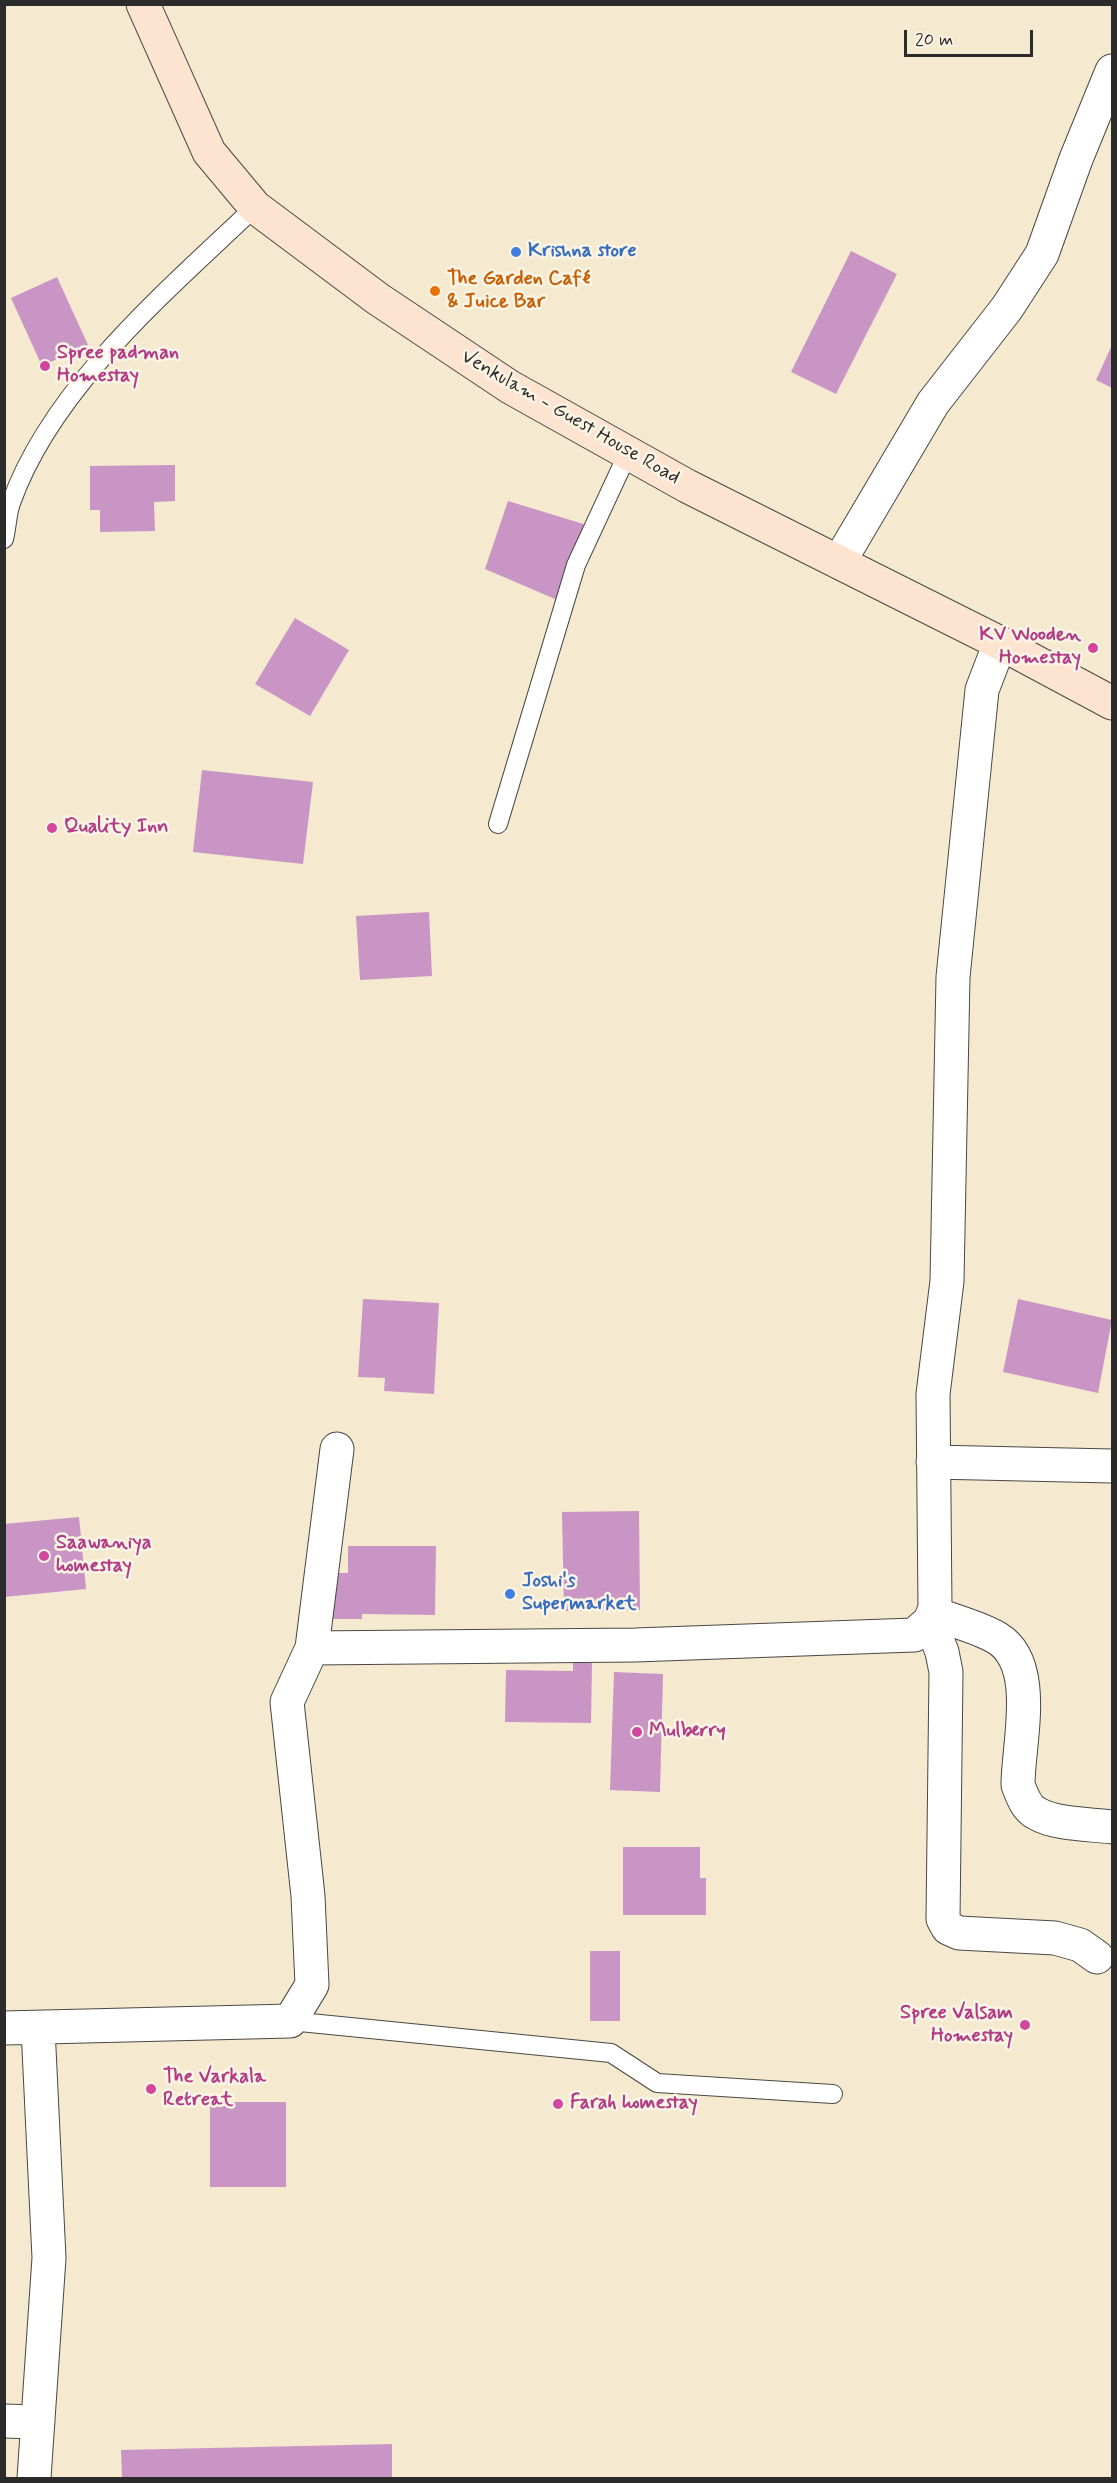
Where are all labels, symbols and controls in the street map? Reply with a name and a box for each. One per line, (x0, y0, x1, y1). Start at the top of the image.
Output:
scale bar (907, 18, 1036, 56)
text: 20 m (915, 28, 953, 52)
place label: Krishna store (528, 240, 637, 264)
marker: Krishna store (509, 245, 523, 259)
place label: The Garden Café & Juice Bar (447, 268, 590, 315)
marker: The Garden Café & Juice Bar (428, 284, 442, 298)
place label: Spree padman Homestay (57, 342, 179, 389)
street label: Venkulam - Guest House Road (456, 345, 684, 491)
marker: Spree padman Homestay (38, 359, 52, 373)
place label: KV Wooden Homestay (979, 624, 1081, 671)
marker: KV Wooden Homestay (1086, 641, 1100, 655)
place label: Quality Inn (64, 816, 169, 840)
marker: Quality Inn (45, 821, 59, 835)
place label: Saawaniya homestay (56, 1532, 151, 1579)
marker: Saawaniya homestay (37, 1549, 51, 1563)
place label: Joshi's Supermarket (522, 1570, 636, 1617)
marker: Joshi's Supermarket (503, 1587, 517, 1601)
place label: Mulberry (649, 1720, 726, 1744)
marker: Mulberry (630, 1725, 644, 1739)
place label: Spree Valsam Homestay (900, 2002, 1013, 2049)
marker: Spree Valsam Homestay (1018, 2018, 1032, 2032)
place label: The Varkala Retreat (163, 2066, 266, 2113)
marker: The Varkala Retreat (144, 2082, 158, 2096)
place label: Farah homestay (570, 2092, 698, 2116)
marker: Farah homestay (551, 2097, 565, 2111)

